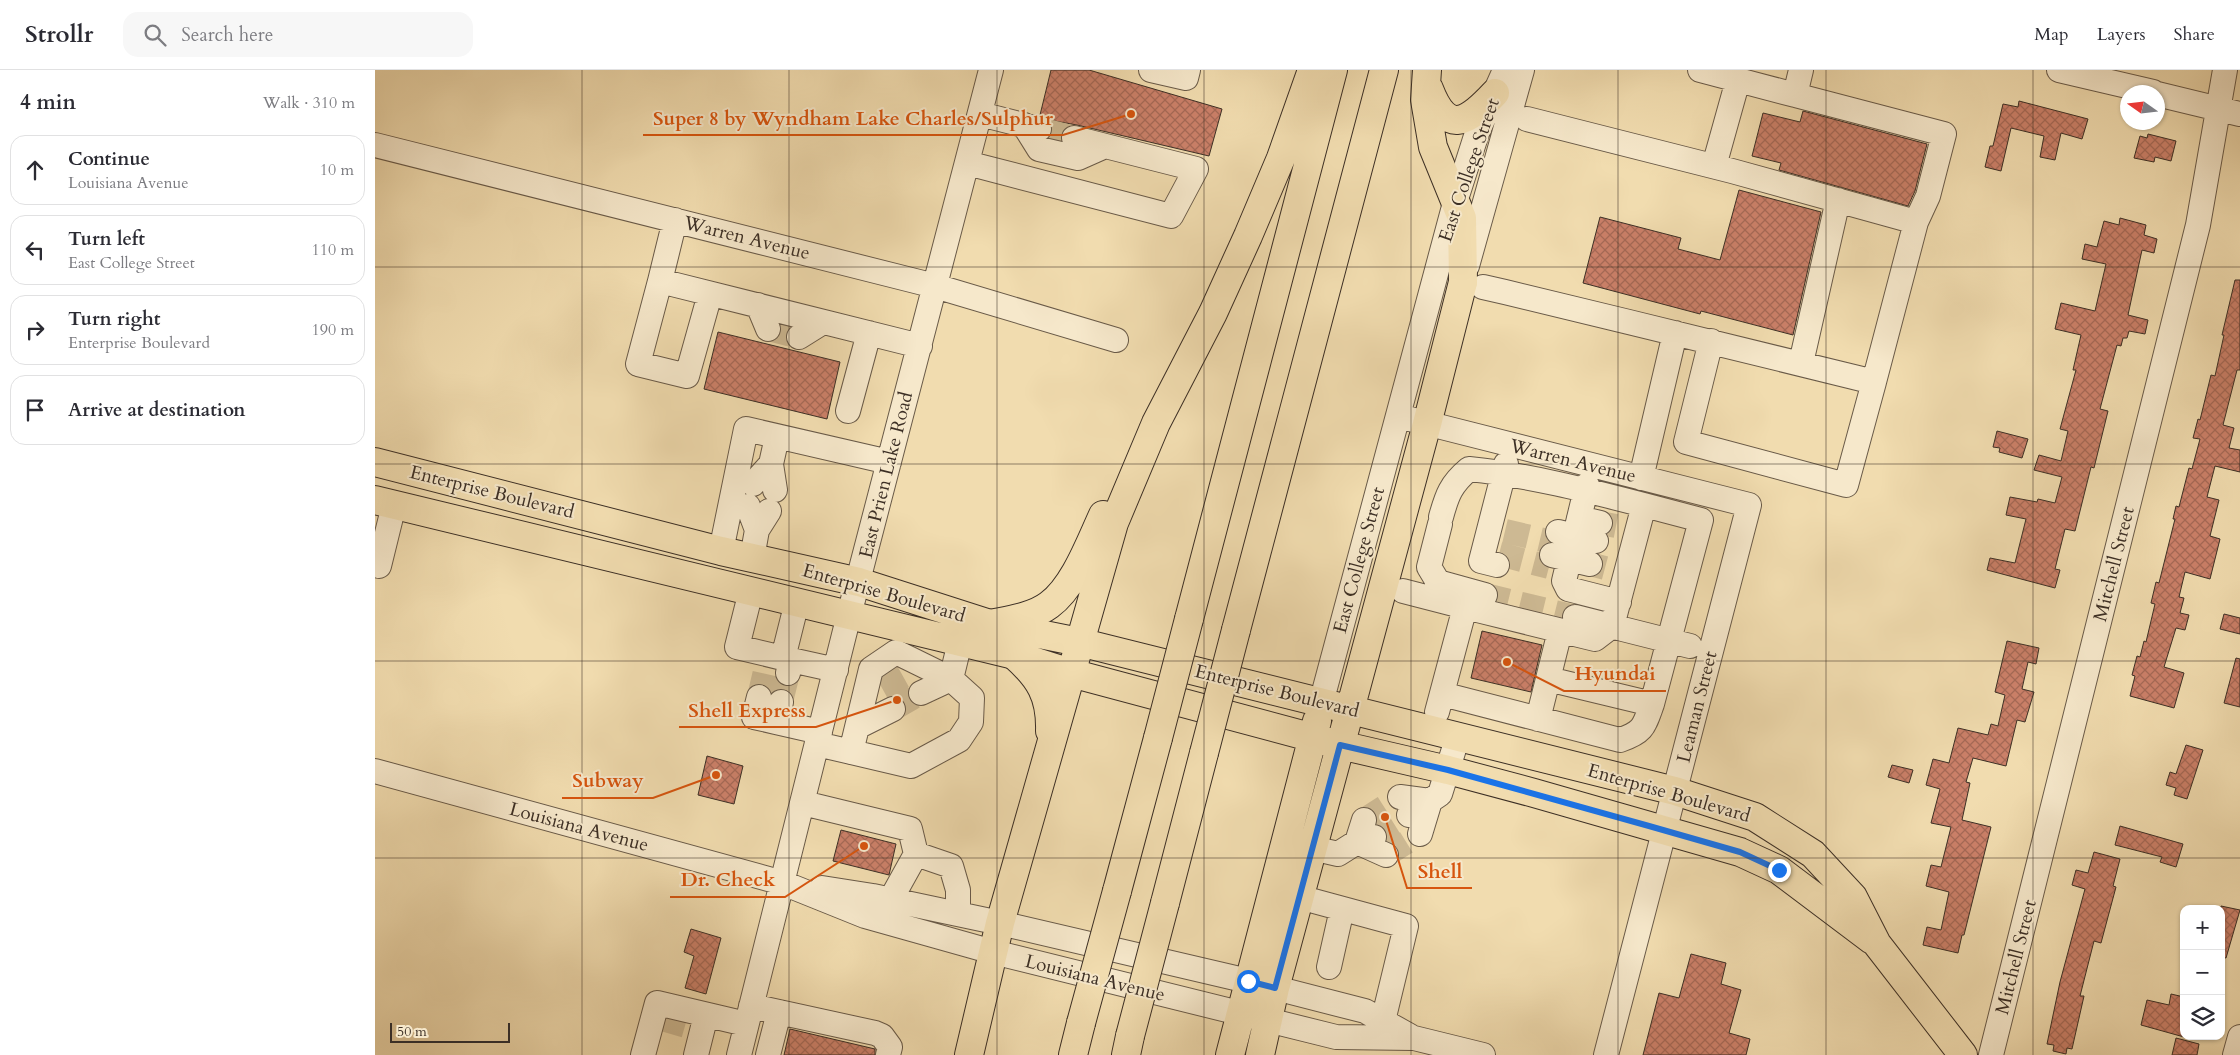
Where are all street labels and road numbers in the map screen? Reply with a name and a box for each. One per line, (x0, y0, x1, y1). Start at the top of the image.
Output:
street label: East College Street (1432, 95, 1506, 245)
street label: Warren Avenue (680, 210, 813, 266)
street label: East Prien Lake Road (853, 389, 919, 561)
street label: Warren Avenue (1506, 433, 1639, 489)
street label: Enterprise Boulevard (407, 459, 577, 525)
street label: East College Street (1327, 484, 1391, 636)
street label: Mitchell Street (2087, 504, 2141, 624)
street label: Enterprise Boulevard (799, 557, 969, 629)
street label: Leaman Street (1671, 648, 1723, 766)
street label: Enterprise Boulevard (1192, 658, 1362, 724)
street label: Enterprise Boulevard (1584, 757, 1754, 829)
street label: Louisiana Avenue (506, 796, 652, 858)
street label: Mitchell Street (1989, 897, 2043, 1017)
street label: Louisiana Avenue (1022, 948, 1168, 1008)

